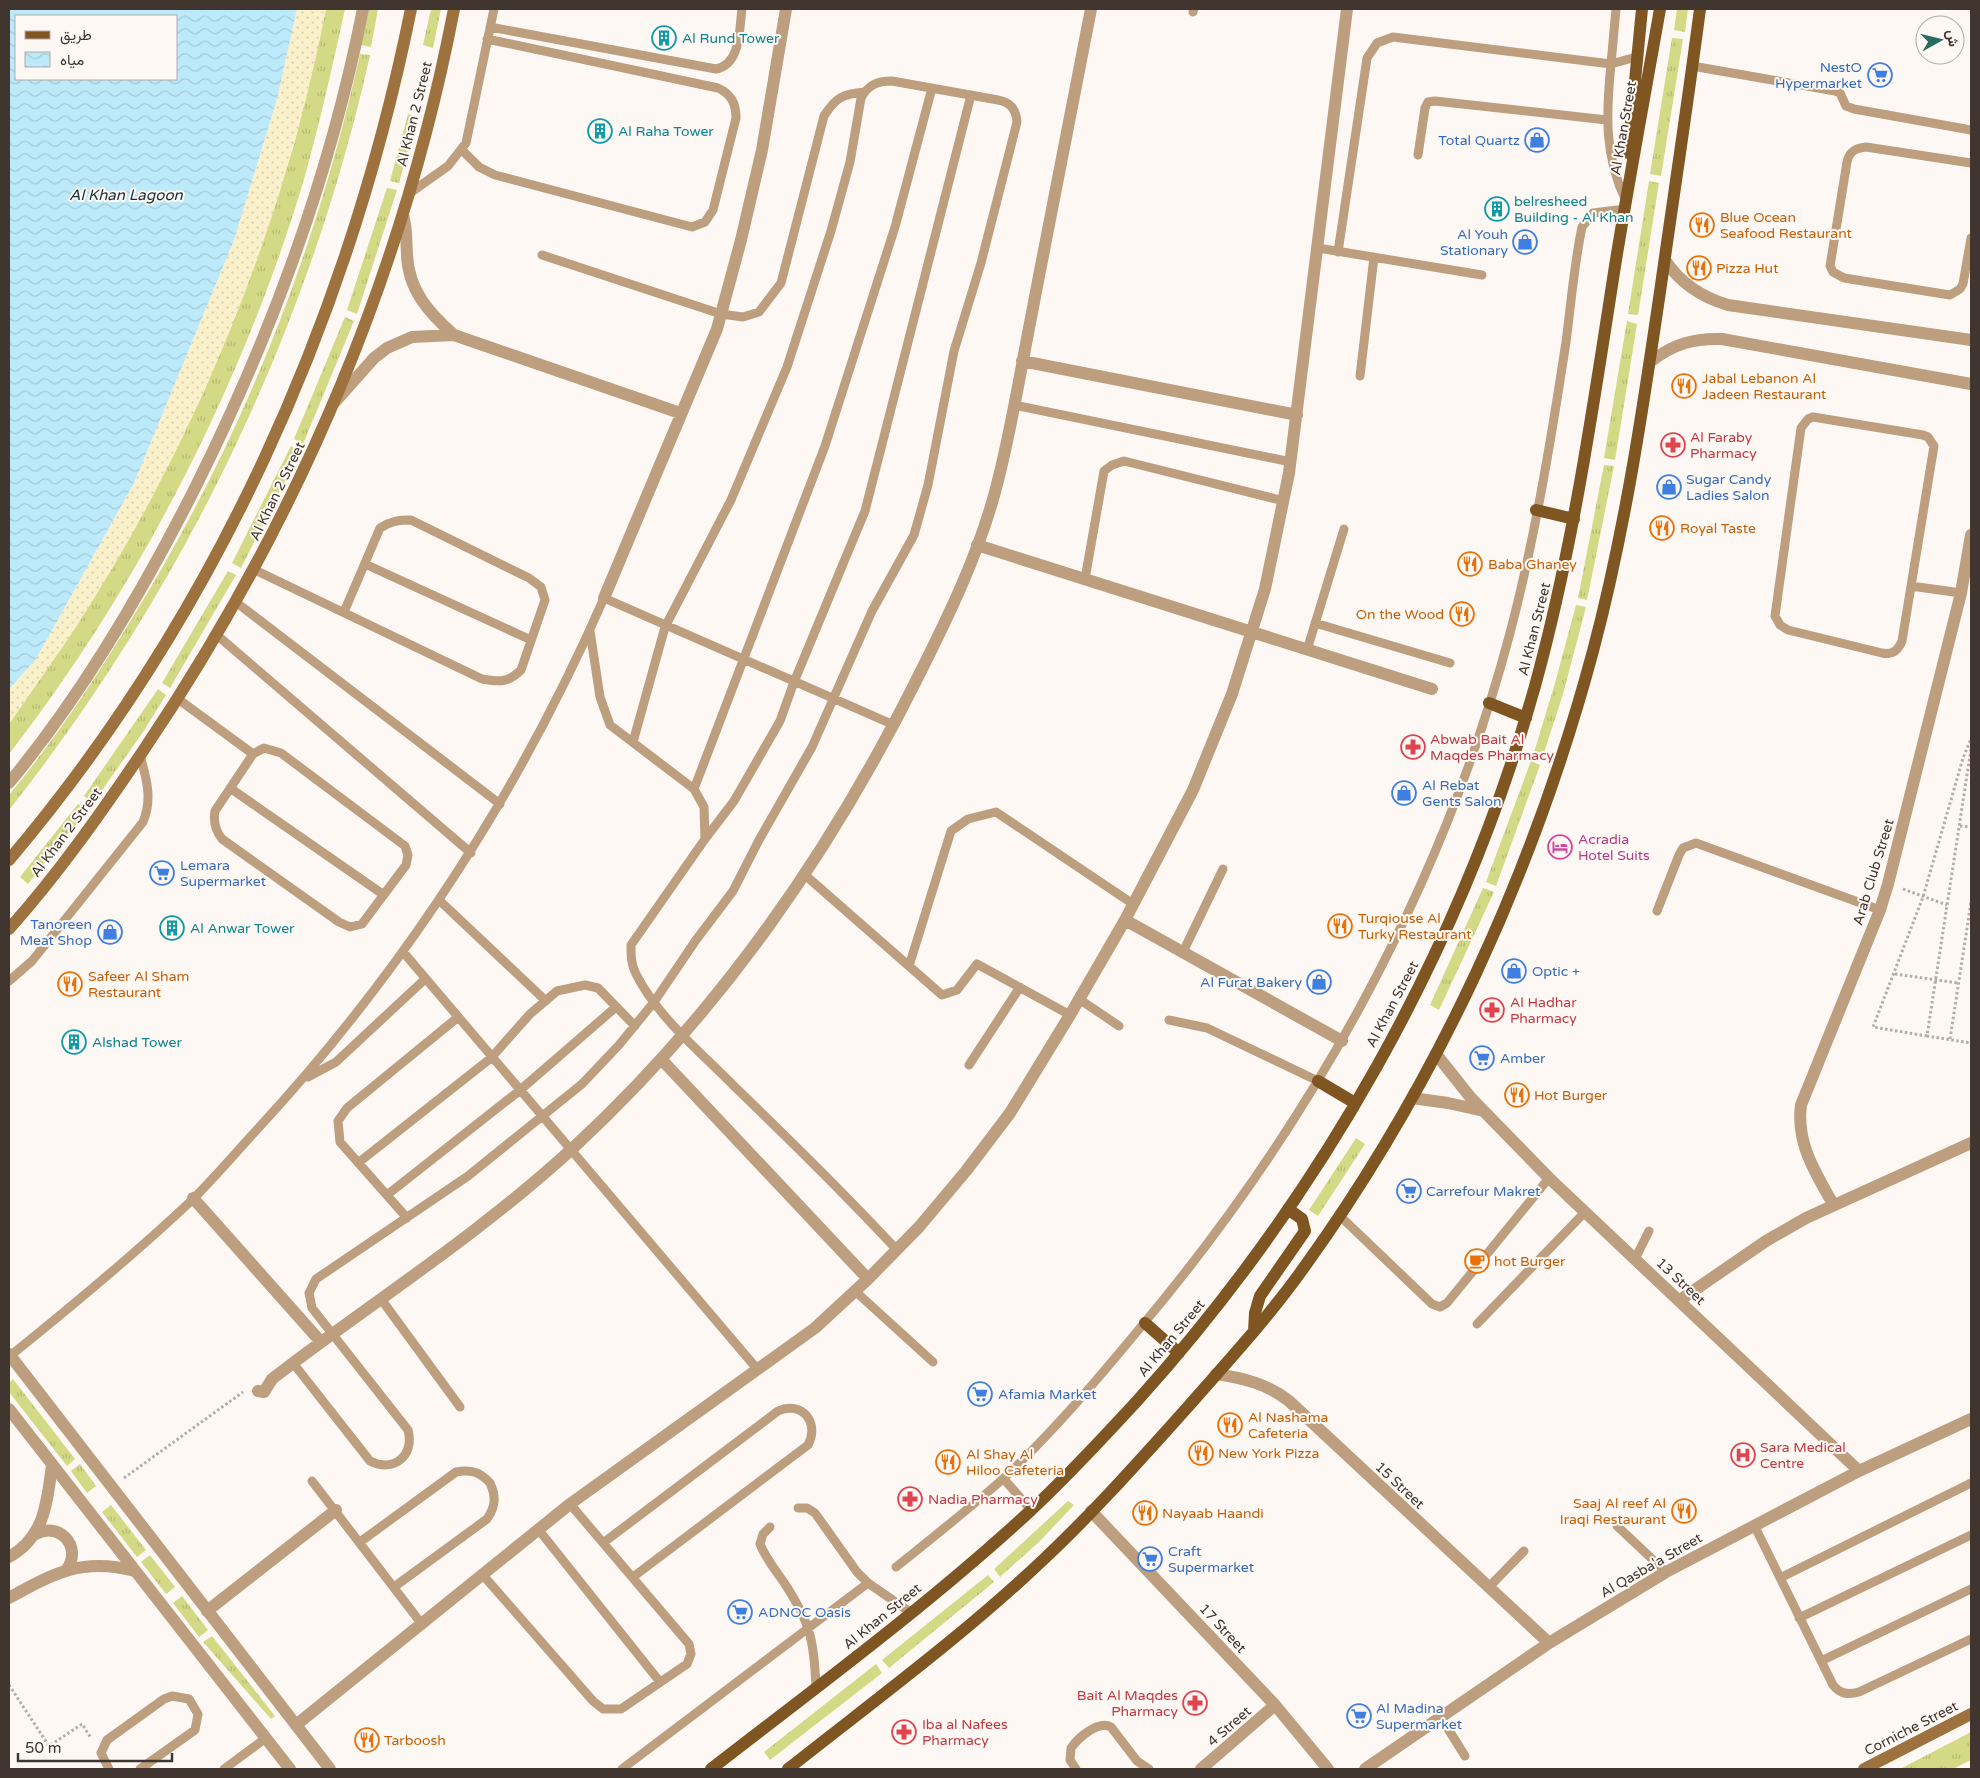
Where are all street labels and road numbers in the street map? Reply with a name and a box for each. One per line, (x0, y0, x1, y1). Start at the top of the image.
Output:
street label: Al Khan 2 Street (393, 59, 436, 169)
street label: Al Khan Street (1607, 79, 1640, 177)
street label: Al Khan 2 Street (246, 438, 309, 543)
street label: Al Khan Street (1515, 580, 1554, 677)
street label: Al Khan 2 Street (27, 784, 106, 880)
street label: Arab Club Street (1849, 816, 1898, 927)
street label: Al Khan Street (1363, 958, 1423, 1050)
street label: 13 Street (1652, 1254, 1709, 1309)
street label: Al Khan Street (1134, 1296, 1209, 1380)
street label: 15 Street (1371, 1458, 1428, 1513)
street label: Al Qasba'a Street (1597, 1529, 1706, 1601)
street label: Al Khan Street (840, 1579, 925, 1653)
street label: 17 Street (1196, 1600, 1250, 1657)
street label: Corniche Street (1861, 1697, 1962, 1759)
street label: 4 Street (1204, 1702, 1255, 1750)

